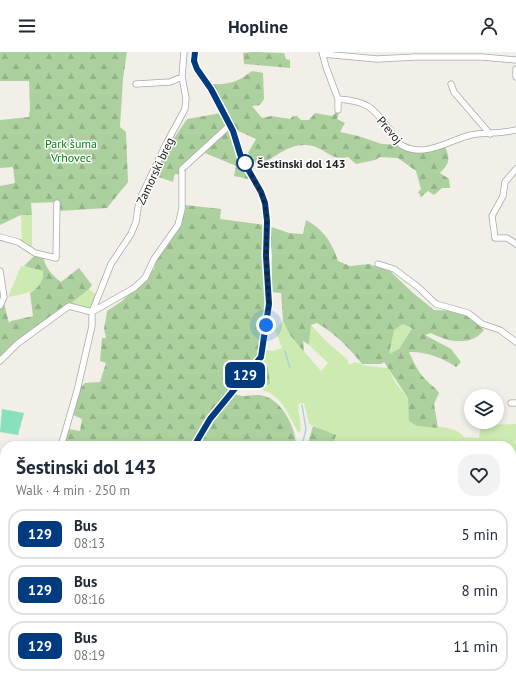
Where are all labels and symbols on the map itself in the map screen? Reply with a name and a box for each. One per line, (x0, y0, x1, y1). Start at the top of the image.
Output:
street label: Prevoj (374, 113, 406, 147)
street label: Zamorski breg (133, 135, 177, 207)
park label: Park šuma Vrhovec (45, 136, 97, 165)
marker: Šestinski dol 143 (236, 154, 254, 172)
place label: Šestinski dol 143 (257, 156, 346, 171)
your location (256, 315, 276, 335)
line badge: 129 (222, 362, 268, 388)

